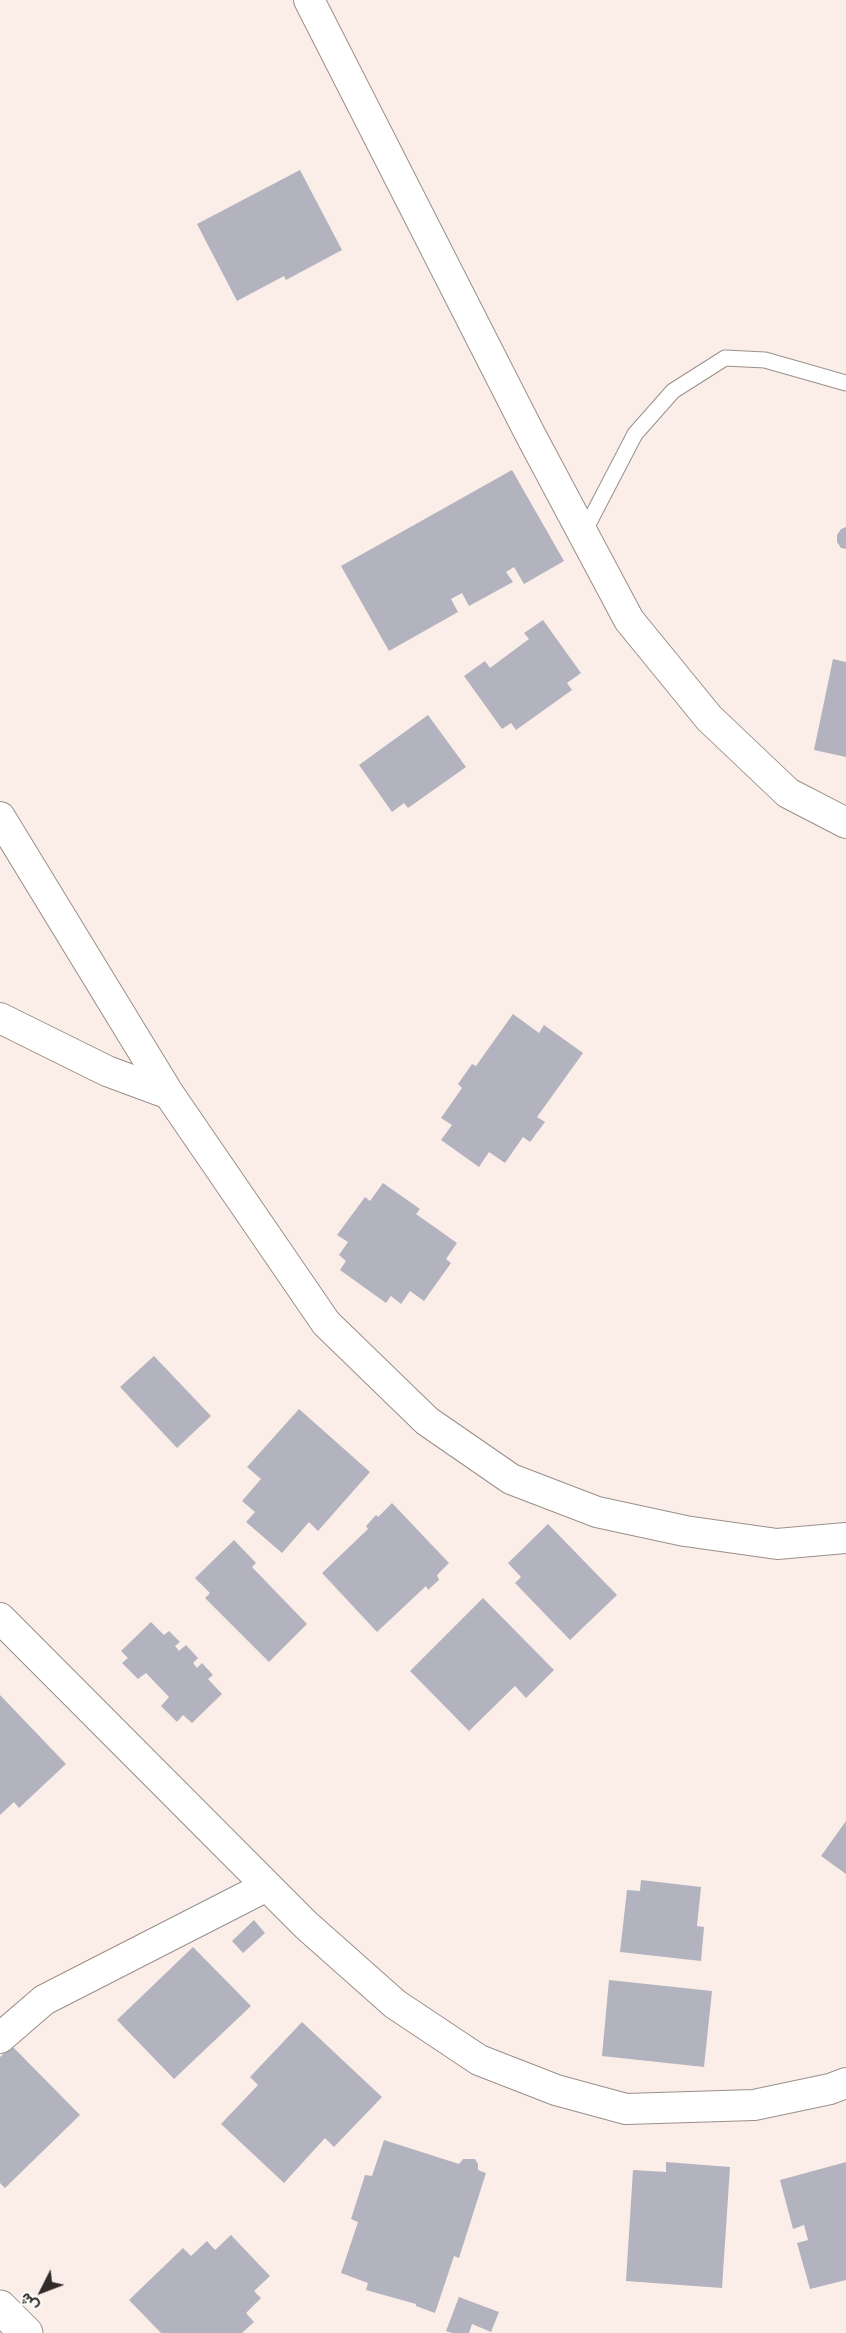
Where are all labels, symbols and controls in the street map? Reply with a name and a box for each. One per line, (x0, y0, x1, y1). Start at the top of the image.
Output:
north arrow (12, 2261, 72, 2321)
text: ش (15, 2289, 42, 2317)

